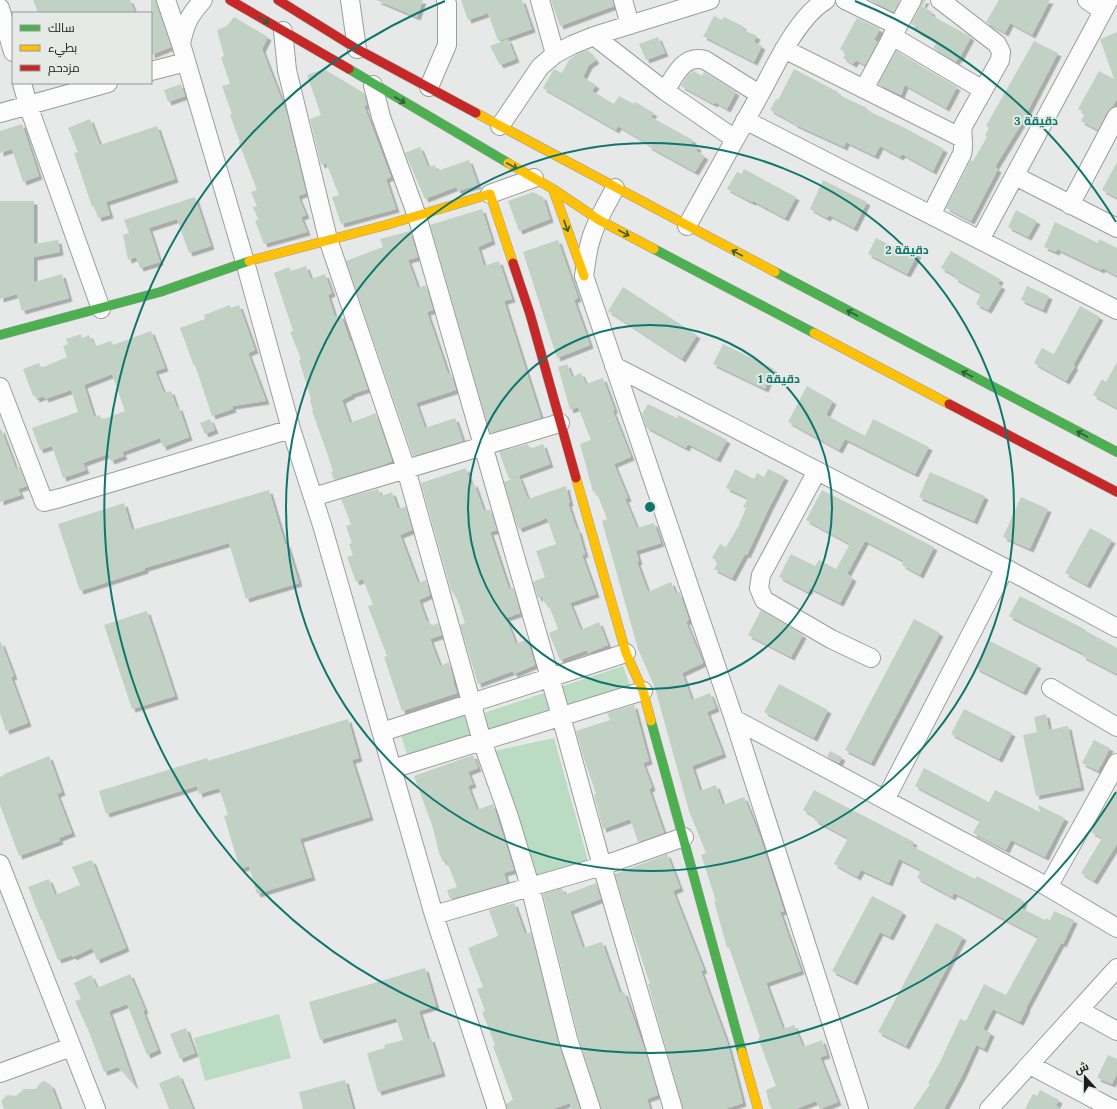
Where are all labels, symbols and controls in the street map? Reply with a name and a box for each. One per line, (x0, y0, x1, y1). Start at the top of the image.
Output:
legend (12, 12, 152, 84)
one-way arrow (258, 16, 269, 24)
text: سالك (48, 20, 75, 35)
text: بطيء (48, 40, 77, 58)
text: مزدحم (48, 60, 80, 76)
one-way arrow (394, 97, 406, 105)
text: 3 دقيقة (1014, 113, 1058, 128)
one-way arrow (506, 162, 518, 170)
one-way arrow (563, 220, 570, 233)
one-way arrow (617, 229, 629, 237)
text: 2 دقيقة (885, 242, 929, 257)
one-way arrow (731, 248, 743, 256)
one-way arrow (846, 309, 858, 316)
one-way arrow (961, 369, 973, 377)
text: 1 دقيقة (758, 371, 800, 386)
one-way arrow (1077, 430, 1089, 437)
centre of rings (643, 500, 657, 514)
north arrow (1065, 1057, 1105, 1097)
text: ش (1072, 1059, 1091, 1077)

